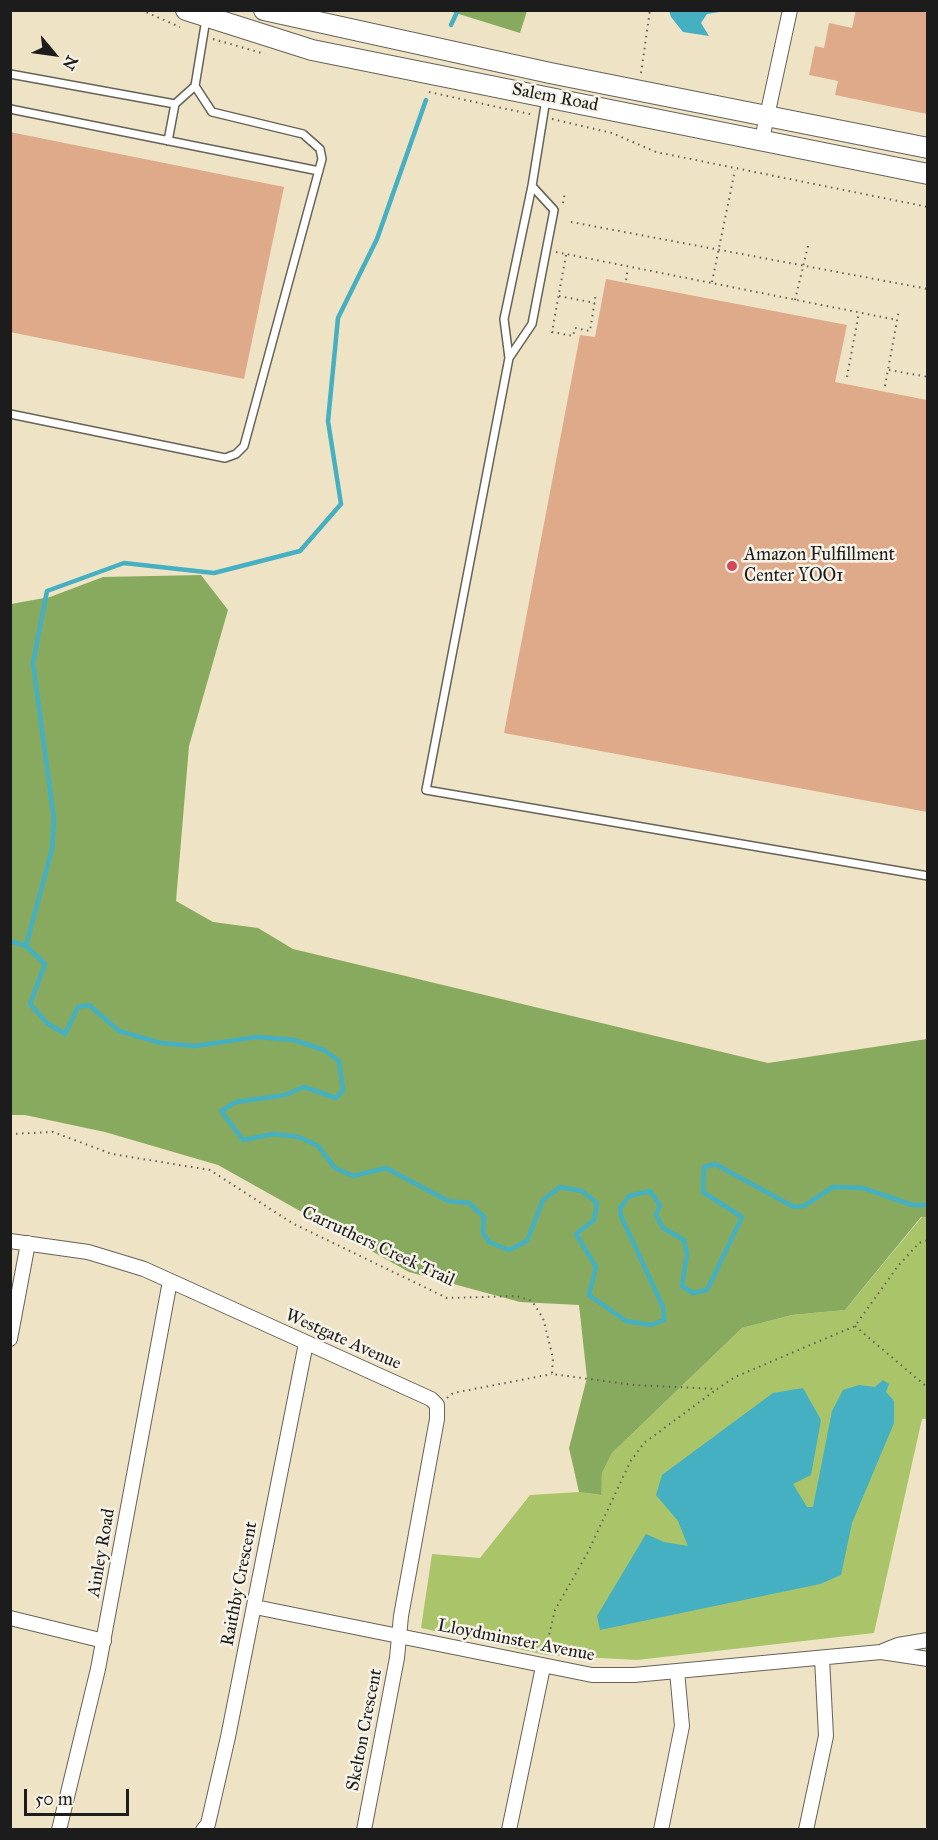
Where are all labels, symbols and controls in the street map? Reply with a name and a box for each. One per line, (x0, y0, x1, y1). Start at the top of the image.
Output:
north arrow (24, 24, 84, 84)
text: N (59, 52, 82, 74)
street label: Salem Road (510, 79, 600, 117)
place label: Amazon Fulfillment Center YOO1 (744, 545, 895, 588)
marker: Amazon Fulfillment Center YOO1 (725, 559, 739, 573)
street label: Carruthers Creek Trail (298, 1202, 458, 1292)
street label: Westgate Avenue (282, 1305, 404, 1375)
street label: Ainley Road (84, 1507, 120, 1599)
street label: Raithby Crescent (217, 1520, 263, 1648)
street label: Lloydminster Avenue (436, 1615, 596, 1667)
street label: Skelton Crescent (343, 1667, 387, 1793)
scale bar (27, 1777, 132, 1815)
text: 50 m (35, 1788, 73, 1810)

